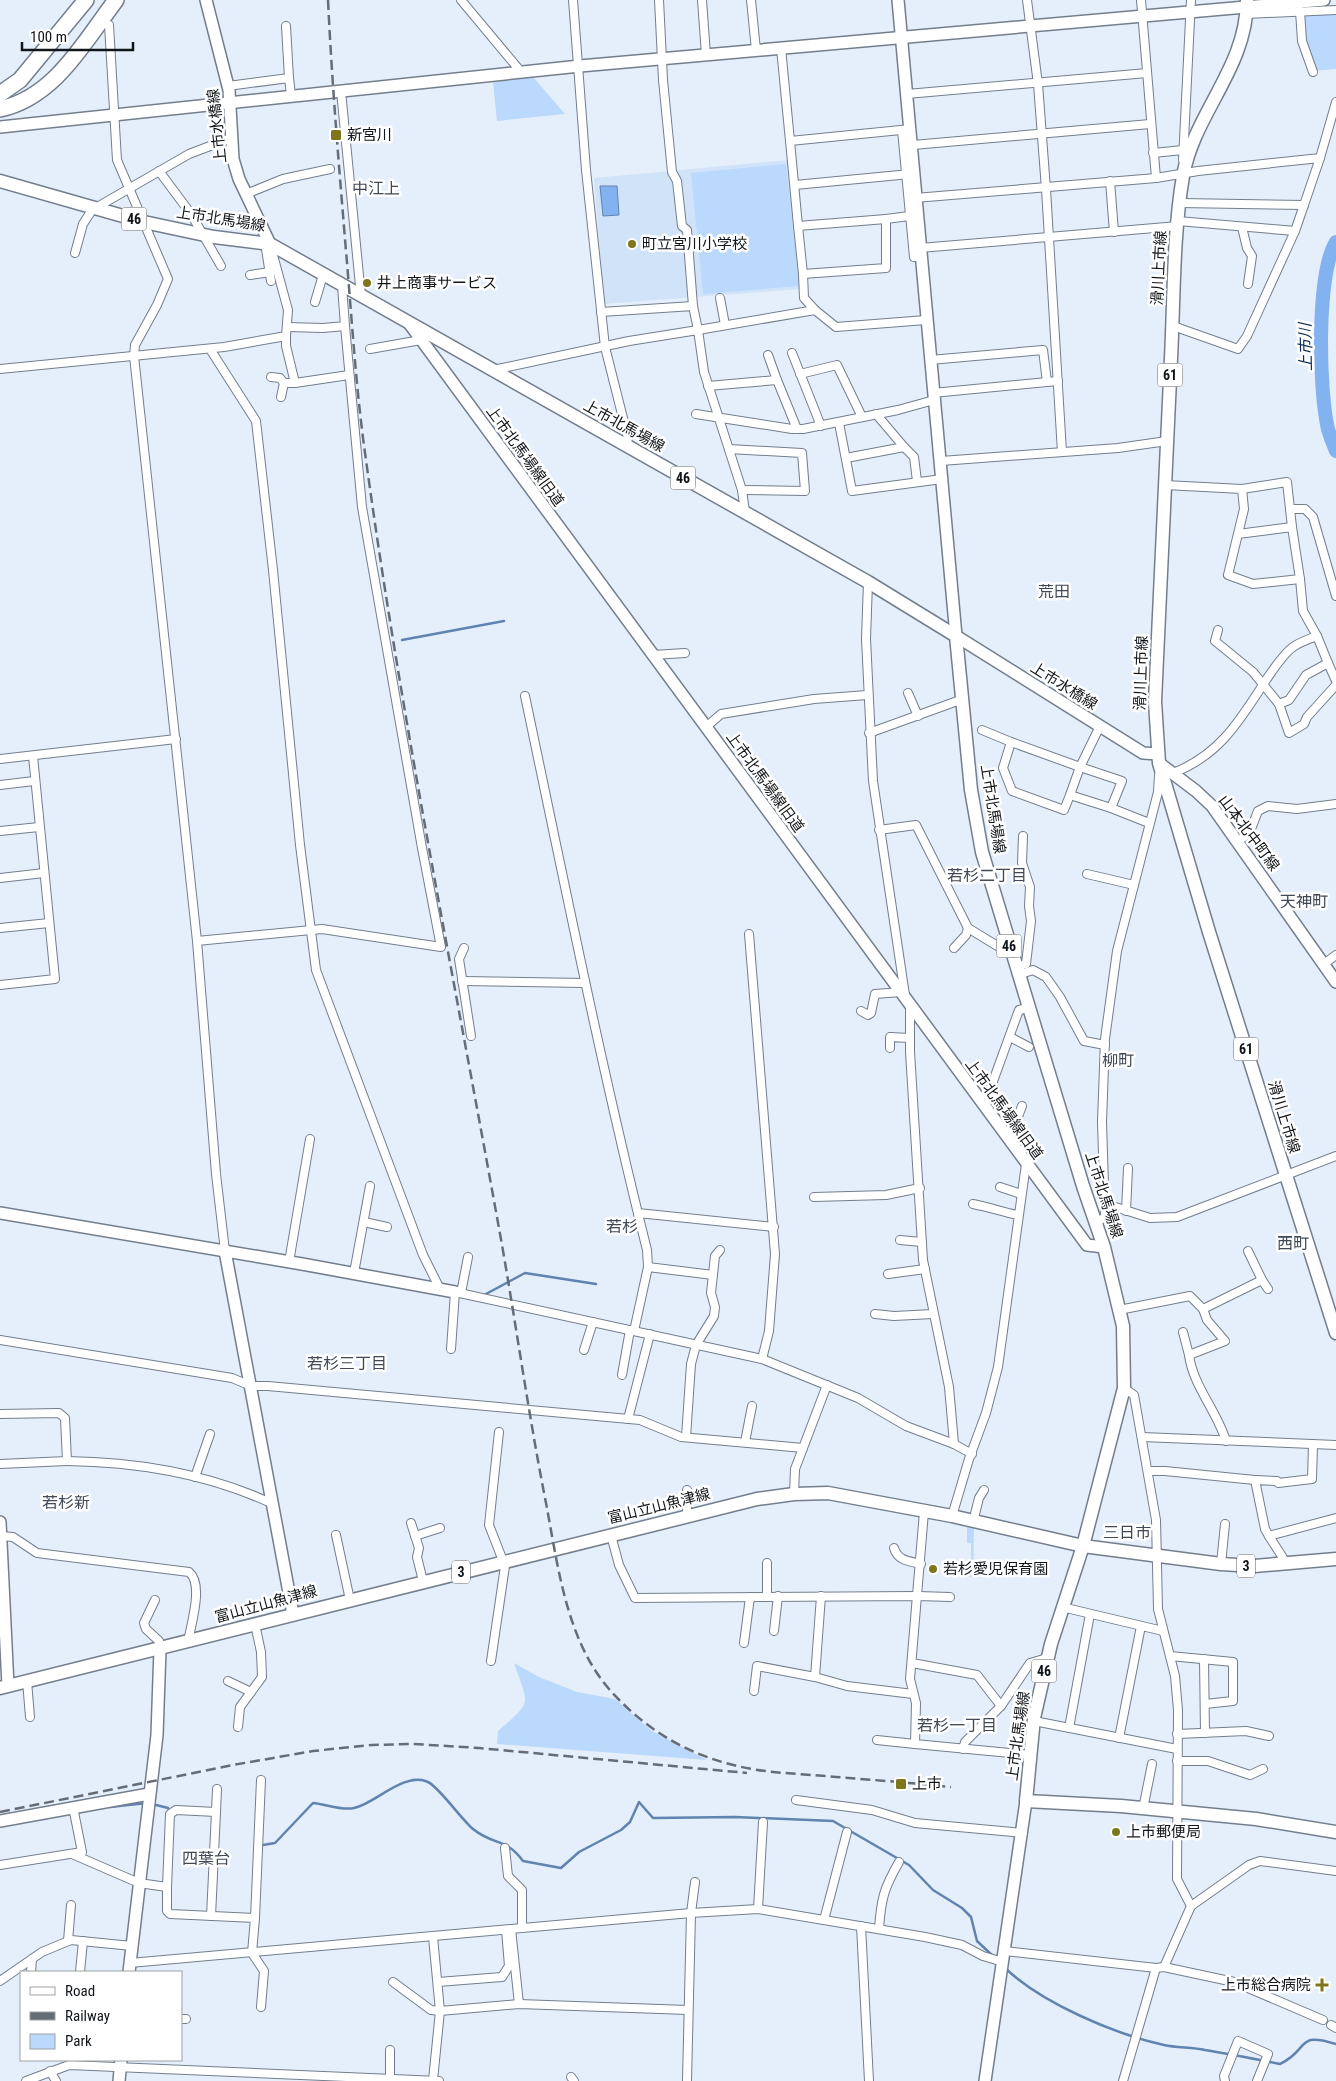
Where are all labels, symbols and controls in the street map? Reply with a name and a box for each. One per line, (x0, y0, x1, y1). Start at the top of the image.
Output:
scale bar (22, 20, 134, 52)
text: 100 m (30, 28, 67, 46)
street label: 上市水橋線 (204, 88, 230, 164)
place label: 新宮川 (347, 126, 392, 144)
marker: 新宮川 (329, 128, 343, 142)
district label: 中江上 (352, 179, 400, 198)
street label: 上市北馬場線 (175, 203, 267, 235)
road number: 46 (122, 208, 146, 230)
street label: 滑川上市線 (1148, 230, 1170, 306)
place label: 町立宮川小学校 (642, 235, 747, 253)
marker: 町立宮川小学校 (626, 238, 638, 250)
place label: 井上商事サービス (377, 274, 497, 292)
marker: 井上商事サービス (361, 277, 373, 289)
water label: 上市川 (1296, 321, 1315, 371)
road number: 61 (1158, 364, 1182, 386)
street label: 上市北馬場線 (580, 396, 668, 456)
street label: 上市北馬場線旧道 (482, 402, 568, 510)
road number: 46 (670, 466, 696, 489)
district label: 荒田 (1038, 582, 1070, 601)
street label: 滑川上市線 (1131, 635, 1151, 711)
street label: 上市水橋線 (1027, 658, 1101, 714)
street label: 上市北馬場線旧道 (722, 728, 808, 836)
street label: 上市北馬場線 (977, 763, 1009, 855)
street label: 山本北中町線 (1215, 792, 1283, 874)
district label: 若杉二丁目 (947, 866, 1027, 885)
district label: 天神町 (1280, 892, 1328, 911)
road number: 46 (996, 934, 1022, 958)
road number: 61 (1234, 1038, 1258, 1060)
district label: 柳町 (1102, 1051, 1134, 1070)
street label: 上市北馬場線旧道 (961, 1055, 1047, 1163)
street label: 滑川上市線 (1264, 1078, 1304, 1156)
street label: 上市北馬場線 (1082, 1149, 1126, 1241)
district label: 若杉 (606, 1217, 638, 1236)
district label: 西町 (1277, 1234, 1309, 1253)
district label: 若杉三丁目 (307, 1354, 387, 1373)
street label: 富山立山魚津線 (606, 1485, 712, 1527)
district label: 若杉新 (42, 1493, 90, 1512)
district label: 三日市 (1103, 1523, 1151, 1542)
road number: 3 (1237, 1554, 1255, 1578)
road number: 3 (452, 1560, 470, 1584)
place label: 若杉愛児保育園 (943, 1560, 1048, 1578)
marker: 若杉愛児保育園 (927, 1563, 939, 1575)
street label: 富山立山魚津線 (213, 1582, 319, 1626)
road number: 46 (1032, 1660, 1056, 1682)
street label: 上市北馬場線 (1003, 1690, 1033, 1782)
district label: 若杉一丁目 (917, 1716, 997, 1735)
place label: 上市 (912, 1775, 942, 1793)
marker: 上市 (894, 1777, 908, 1791)
place label: 上市郵便局 (1126, 1823, 1201, 1841)
marker: 上市郵便局 (1110, 1826, 1122, 1838)
district label: 四葉台 (182, 1849, 230, 1868)
legend (20, 1971, 182, 2061)
place label: 上市総合病院 (1221, 1976, 1311, 1994)
marker: 上市総合病院 (1315, 1978, 1329, 1992)
text: Road (65, 1982, 95, 2000)
text: Railway (65, 2007, 110, 2025)
text: Park (65, 2032, 92, 2050)

